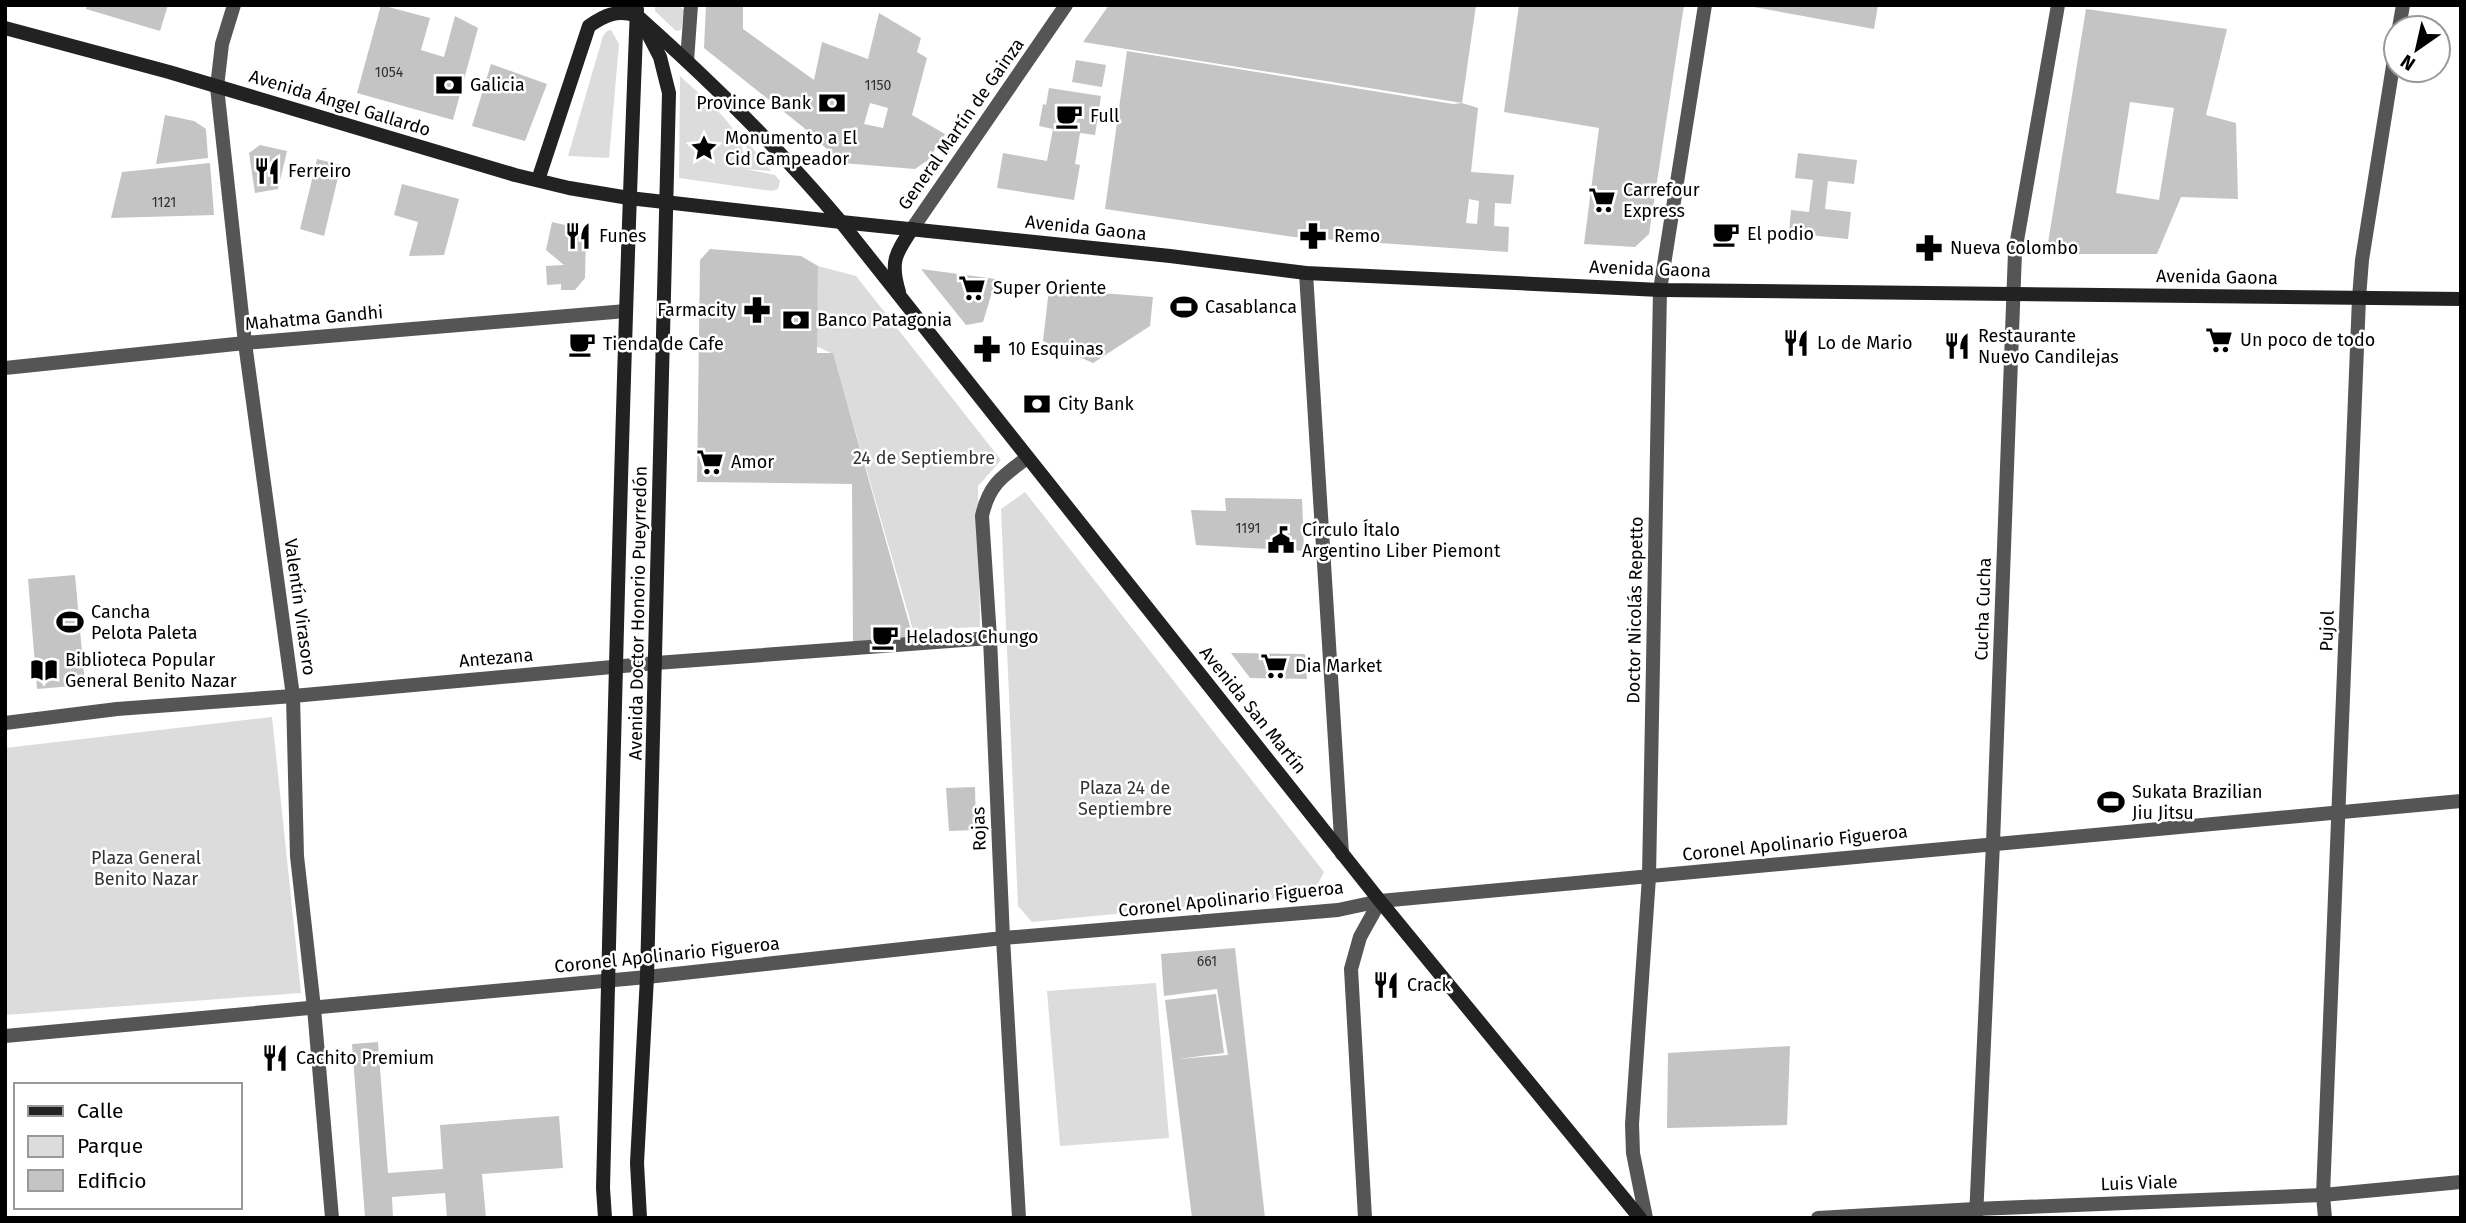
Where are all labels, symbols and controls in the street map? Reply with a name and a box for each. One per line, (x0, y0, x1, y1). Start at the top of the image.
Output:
north arrow (2382, 14, 2452, 84)
street label: General Martín de Gainza (893, 34, 1029, 214)
text: N (2396, 50, 2419, 76)
street label: Avenida Ángel Gallardo (247, 64, 434, 141)
house number: 1054 (375, 64, 404, 81)
bank icon: Galicia (434, 70, 464, 100)
place label: Galicia (470, 74, 525, 96)
house number: 1150 (865, 77, 892, 94)
bank icon: Province Bank (817, 88, 847, 118)
place label: Province Bank (696, 92, 812, 114)
cafe icon: Full (1054, 101, 1084, 131)
place label: Full (1090, 105, 1119, 127)
place label: Monumento a El Cid Campeador (725, 127, 857, 170)
place icon: Monumento a El Cid Campeador (689, 133, 719, 163)
restaurant icon: Ferreiro (252, 156, 282, 186)
place label: Ferreiro (288, 160, 351, 182)
place label: Carrefour Express (1623, 179, 1700, 222)
supermarket icon: Carrefour Express (1587, 185, 1617, 215)
house number: 1121 (152, 194, 176, 211)
street label: Avenida Gaona (1024, 211, 1148, 245)
cafe icon: El podio (1711, 219, 1741, 249)
restaurant icon: Funes (563, 221, 593, 251)
pharmacy icon: Remo (1298, 221, 1328, 251)
place label: El podio (1747, 223, 1814, 245)
place label: Funes (599, 225, 646, 247)
place label: Remo (1334, 225, 1380, 247)
pharmacy icon: Nueva Colombo (1914, 233, 1944, 263)
place label: Nueva Colombo (1950, 237, 2078, 259)
street label: Avenida Gaona (1589, 256, 1711, 282)
street label: Avenida Gaona (2156, 265, 2278, 289)
supermarket icon: Super Oriente (957, 273, 987, 303)
place label: Super Oriente (993, 277, 1106, 299)
sports icon: Casablanca (1169, 292, 1199, 322)
pharmacy icon: Farmacity (742, 295, 772, 325)
place label: Casablanca (1205, 296, 1297, 318)
place label: Farmacity (657, 299, 736, 321)
street label: Mahatma Gandhi (244, 301, 384, 335)
bank icon: Banco Patagonia (781, 305, 811, 335)
place label: Banco Patagonia (817, 309, 952, 331)
place label: Restaurante Nuevo Candilejas (1978, 325, 2119, 368)
supermarket icon: Un poco de todo (2204, 325, 2234, 355)
restaurant icon: Lo de Mario (1781, 328, 1811, 358)
cafe icon: Tienda de Cafe (567, 329, 597, 359)
place label: Un poco de todo (2240, 329, 2375, 351)
restaurant icon: Restaurante Nuevo Candilejas (1942, 331, 1972, 361)
place label: Lo de Mario (1817, 332, 1912, 354)
place label: Tienda de Cafe (603, 333, 724, 355)
pharmacy icon: 10 Esquinas (972, 334, 1002, 364)
place label: 10 Esquinas (1008, 338, 1103, 360)
bank icon: City Bank (1022, 389, 1052, 419)
place label: City Bank (1058, 393, 1134, 415)
supermarket icon: Amor (695, 447, 725, 477)
park label: 24 de Septiembre (853, 447, 995, 469)
place label: Amor (731, 451, 774, 473)
street label: Avenida Doctor Honorio Pueyrredón (624, 466, 652, 760)
street label: Doctor Nicolás Repetto (1622, 516, 1648, 704)
place label: Círculo Ítalo Argentino Liber Piemont (1302, 518, 1501, 562)
house number: 1191 (1235, 520, 1261, 537)
public building icon: Círculo Ítalo Argentino Liber Piemont (1266, 525, 1296, 555)
street label: Valentín Virasoro (279, 537, 321, 677)
street label: Cucha Cucha (1970, 557, 1996, 661)
place label: Cancha Pelota Paleta (91, 601, 198, 644)
sports icon: Cancha Pelota Paleta (55, 607, 85, 637)
street label: Pujol (2315, 610, 2339, 652)
cafe icon: Helados Chungo (870, 622, 900, 652)
place label: Helados Chungo (906, 626, 1039, 648)
street label: Avenida San Martín (1195, 642, 1311, 778)
street label: Antezana (458, 644, 534, 672)
place label: Biblioteca Popular General Benito Nazar (65, 649, 237, 692)
supermarket icon: Dia Market (1259, 651, 1289, 681)
library icon: Biblioteca Popular General Benito Nazar (29, 655, 59, 685)
place label: Dia Market (1295, 655, 1383, 677)
park label: Plaza 24 de Septiembre (1078, 777, 1172, 820)
place label: Sukata Brazilian Jiu Jitsu (2132, 781, 2263, 824)
sports icon: Sukata Brazilian Jiu Jitsu (2096, 787, 2126, 817)
street label: Rojas (967, 807, 991, 851)
street label: Coronel Apolinario Figueroa (1681, 820, 1909, 866)
park label: Plaza General Benito Nazar (91, 847, 201, 890)
street label: Coronel Apolinario Figueroa (1117, 876, 1345, 922)
street label: Coronel Apolinario Figueroa (553, 932, 781, 978)
house number: 661 (1197, 953, 1217, 970)
restaurant icon: Crack (1371, 970, 1401, 1000)
place label: Crack (1407, 974, 1452, 996)
restaurant icon: Cachito Premium (260, 1043, 290, 1073)
place label: Cachito Premium (296, 1047, 434, 1069)
legend (14, 1083, 242, 1209)
text: Calle (77, 1098, 123, 1124)
text: Parque (77, 1133, 143, 1159)
text: Edificio (77, 1168, 147, 1194)
street label: Luis Viale (2100, 1171, 2178, 1195)

